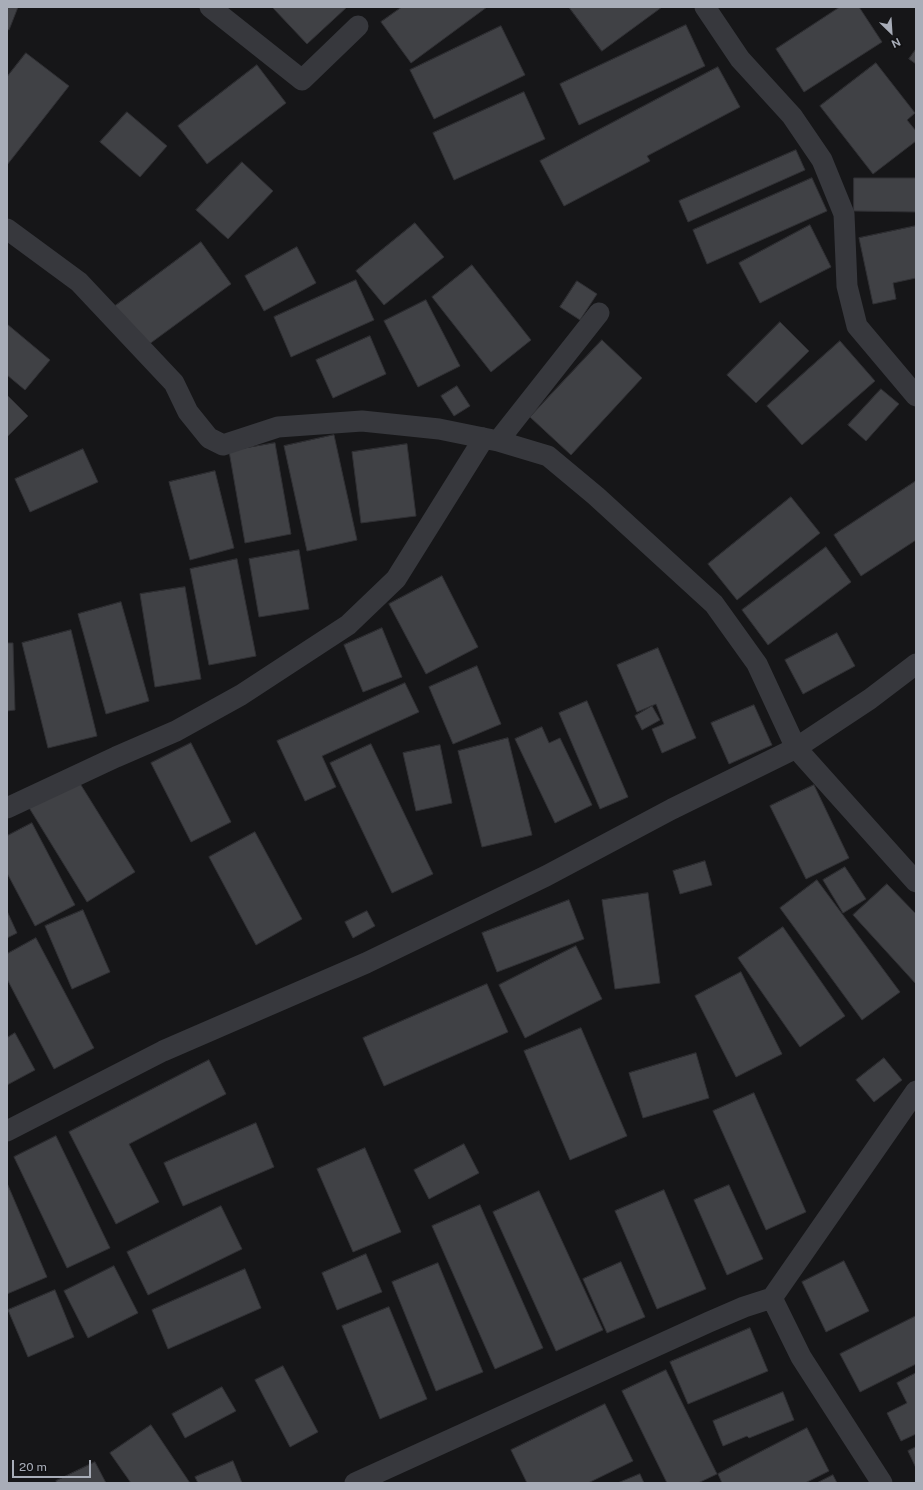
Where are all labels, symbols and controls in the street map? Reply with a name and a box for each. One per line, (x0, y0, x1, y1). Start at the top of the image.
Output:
north arrow (871, 12, 911, 52)
text: N (890, 36, 903, 50)
scale bar (14, 1452, 93, 1478)
text: 20 m (19, 1460, 47, 1474)

